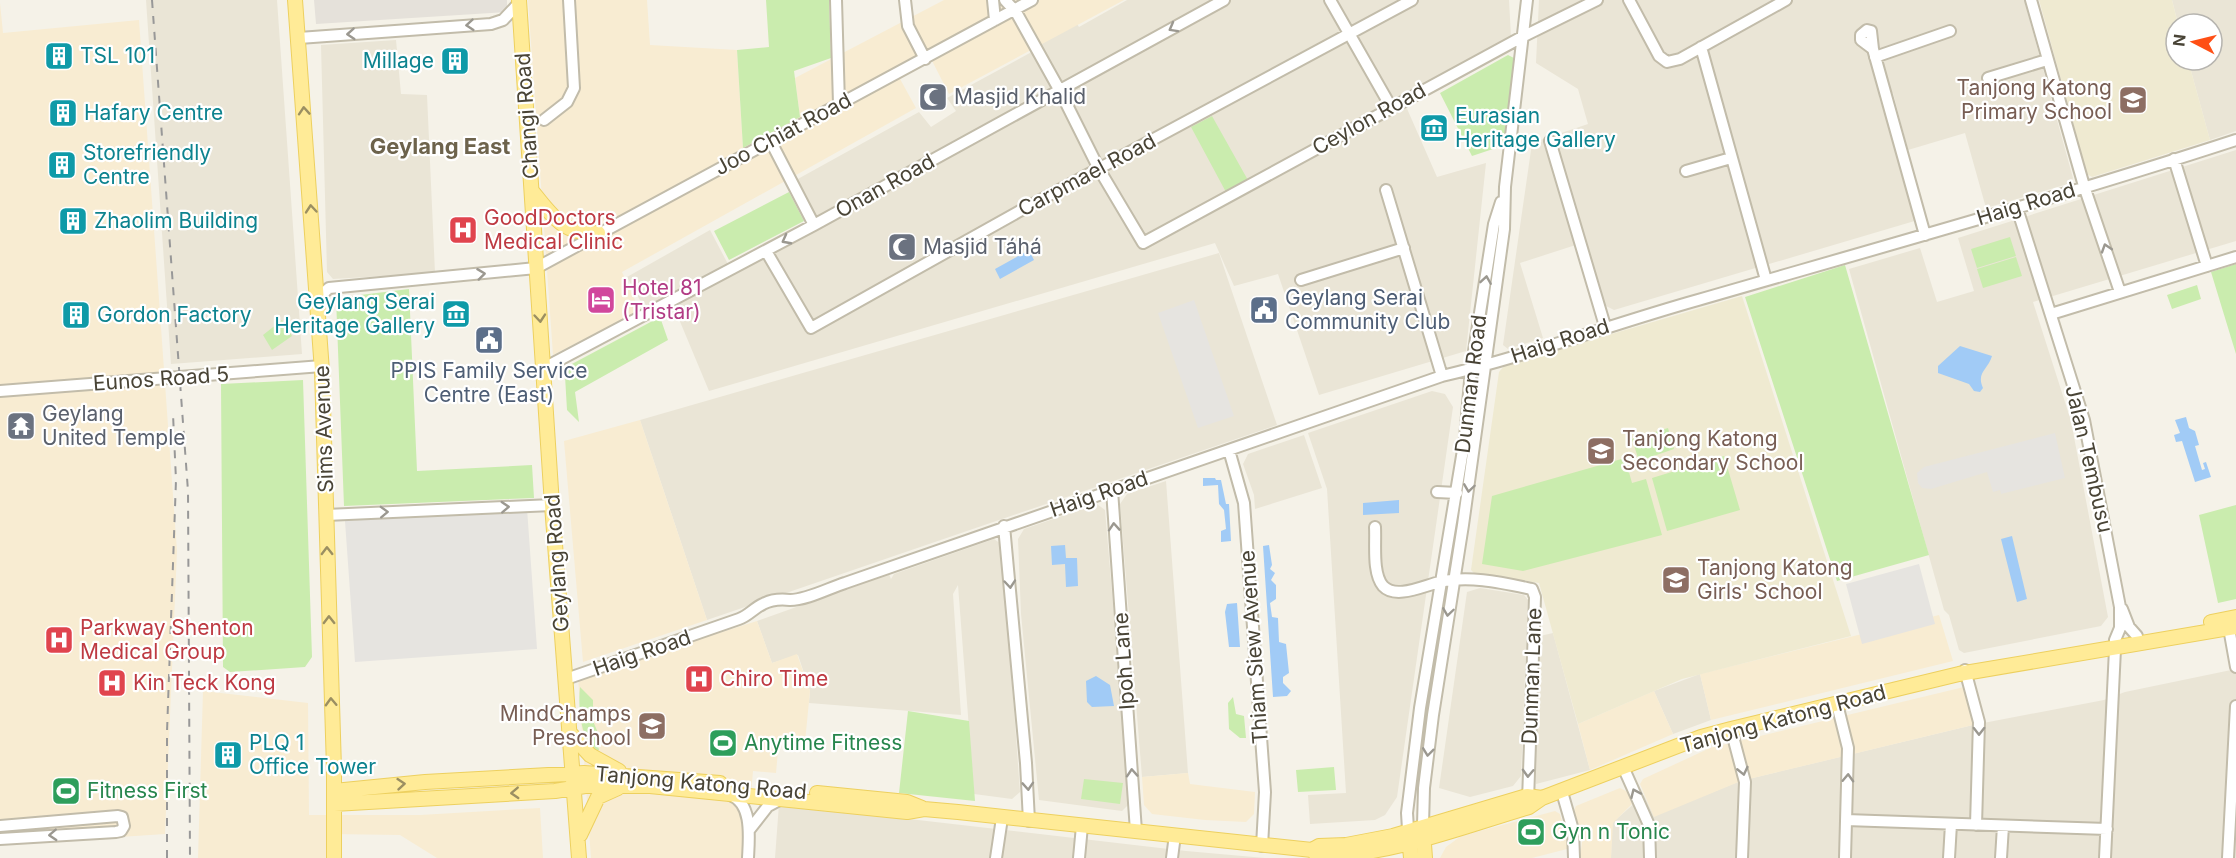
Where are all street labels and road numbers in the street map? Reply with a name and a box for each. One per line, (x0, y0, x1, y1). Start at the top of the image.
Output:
street label: Changi Road (510, 52, 543, 180)
street label: Ceylon Road (1308, 77, 1430, 160)
street label: Joo Chiat Road (710, 87, 855, 180)
street label: Carpmael Road (1014, 128, 1160, 221)
street label: Onan Road (831, 148, 939, 223)
street label: Haig Road (1973, 177, 2078, 230)
street label: Dunman Road (1450, 313, 1491, 455)
street label: Haig Road (1508, 313, 1612, 368)
street label: Eunos Road 5 (92, 361, 230, 396)
street label: Sims Avenue (309, 365, 338, 493)
street label: Jalan Tembusu (2060, 383, 2119, 535)
street label: Haig Road (1047, 465, 1151, 522)
street label: Geylang Road (539, 493, 574, 633)
street label: Thiam Siew Avenue (1234, 549, 1273, 745)
street label: Dunman Lane (1517, 607, 1546, 745)
street label: Ipoh Lane (1108, 611, 1139, 711)
street label: Haig Road (590, 624, 694, 681)
street label: Tanjong Katong Road (1677, 679, 1889, 758)
street label: Tanjong Katong Road (594, 761, 808, 804)

